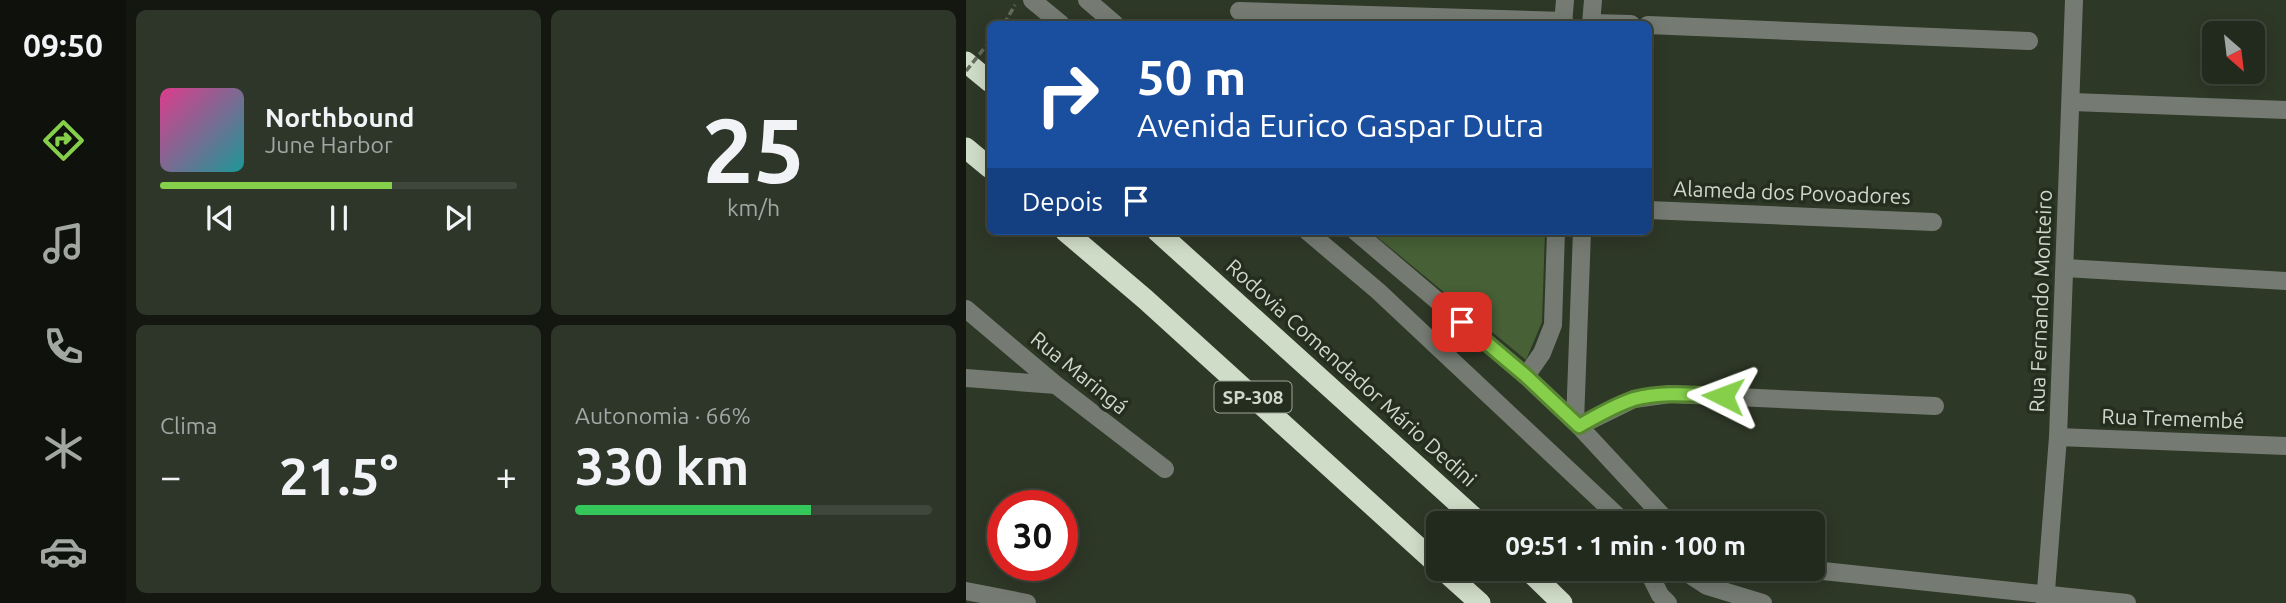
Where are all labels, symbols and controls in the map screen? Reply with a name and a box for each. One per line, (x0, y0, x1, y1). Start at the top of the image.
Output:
north arrow (2202, 21, 2264, 84)
map controls (2202, 21, 2265, 84)
text: 09:50 (23, 27, 103, 63)
icon: right (1022, 49, 1113, 140)
text: 50 m (1137, 49, 1246, 104)
text: 25 (702, 98, 805, 200)
text: Northbound (265, 103, 414, 132)
text: Avenida Eurico Gaspar Dutra (1137, 107, 1544, 143)
icon: directions (39, 116, 88, 165)
text: June Harbor (265, 132, 393, 157)
street label: Alameda dos Povoadores (1673, 176, 1911, 208)
icon: arrive (1117, 182, 1155, 220)
text: Depois (1022, 187, 1103, 216)
street label: Rua Fernando Monteiro (2024, 189, 2056, 413)
text: km/h (727, 195, 780, 220)
icon: previous (201, 199, 239, 237)
icon: pause (320, 199, 358, 237)
icon: next (439, 199, 477, 237)
icon: music (39, 219, 88, 268)
street label: Rodovia Comendador Mário Dedini (1222, 254, 1482, 491)
pin (1432, 292, 1492, 352)
icon: arrive (1443, 303, 1481, 341)
icon: phone (39, 322, 88, 371)
street label: Rua Maringá (1026, 326, 1133, 419)
position arrow (1686, 359, 1760, 433)
road number: SP-308 (1214, 382, 1292, 412)
text: Autonomia · 66% (575, 403, 751, 428)
street label: Rua Tremembé (2101, 404, 2245, 432)
text: Clima (160, 413, 217, 438)
icon: climate (39, 424, 88, 473)
text: 330 km (575, 437, 749, 495)
text: 21.5° (279, 447, 398, 505)
text: − (160, 455, 181, 497)
text: + (496, 455, 517, 497)
speed limit sign: 30 (987, 490, 1078, 581)
icon: car (39, 527, 88, 576)
text: 09:51 · 1 min · 100 m (1505, 531, 1746, 560)

